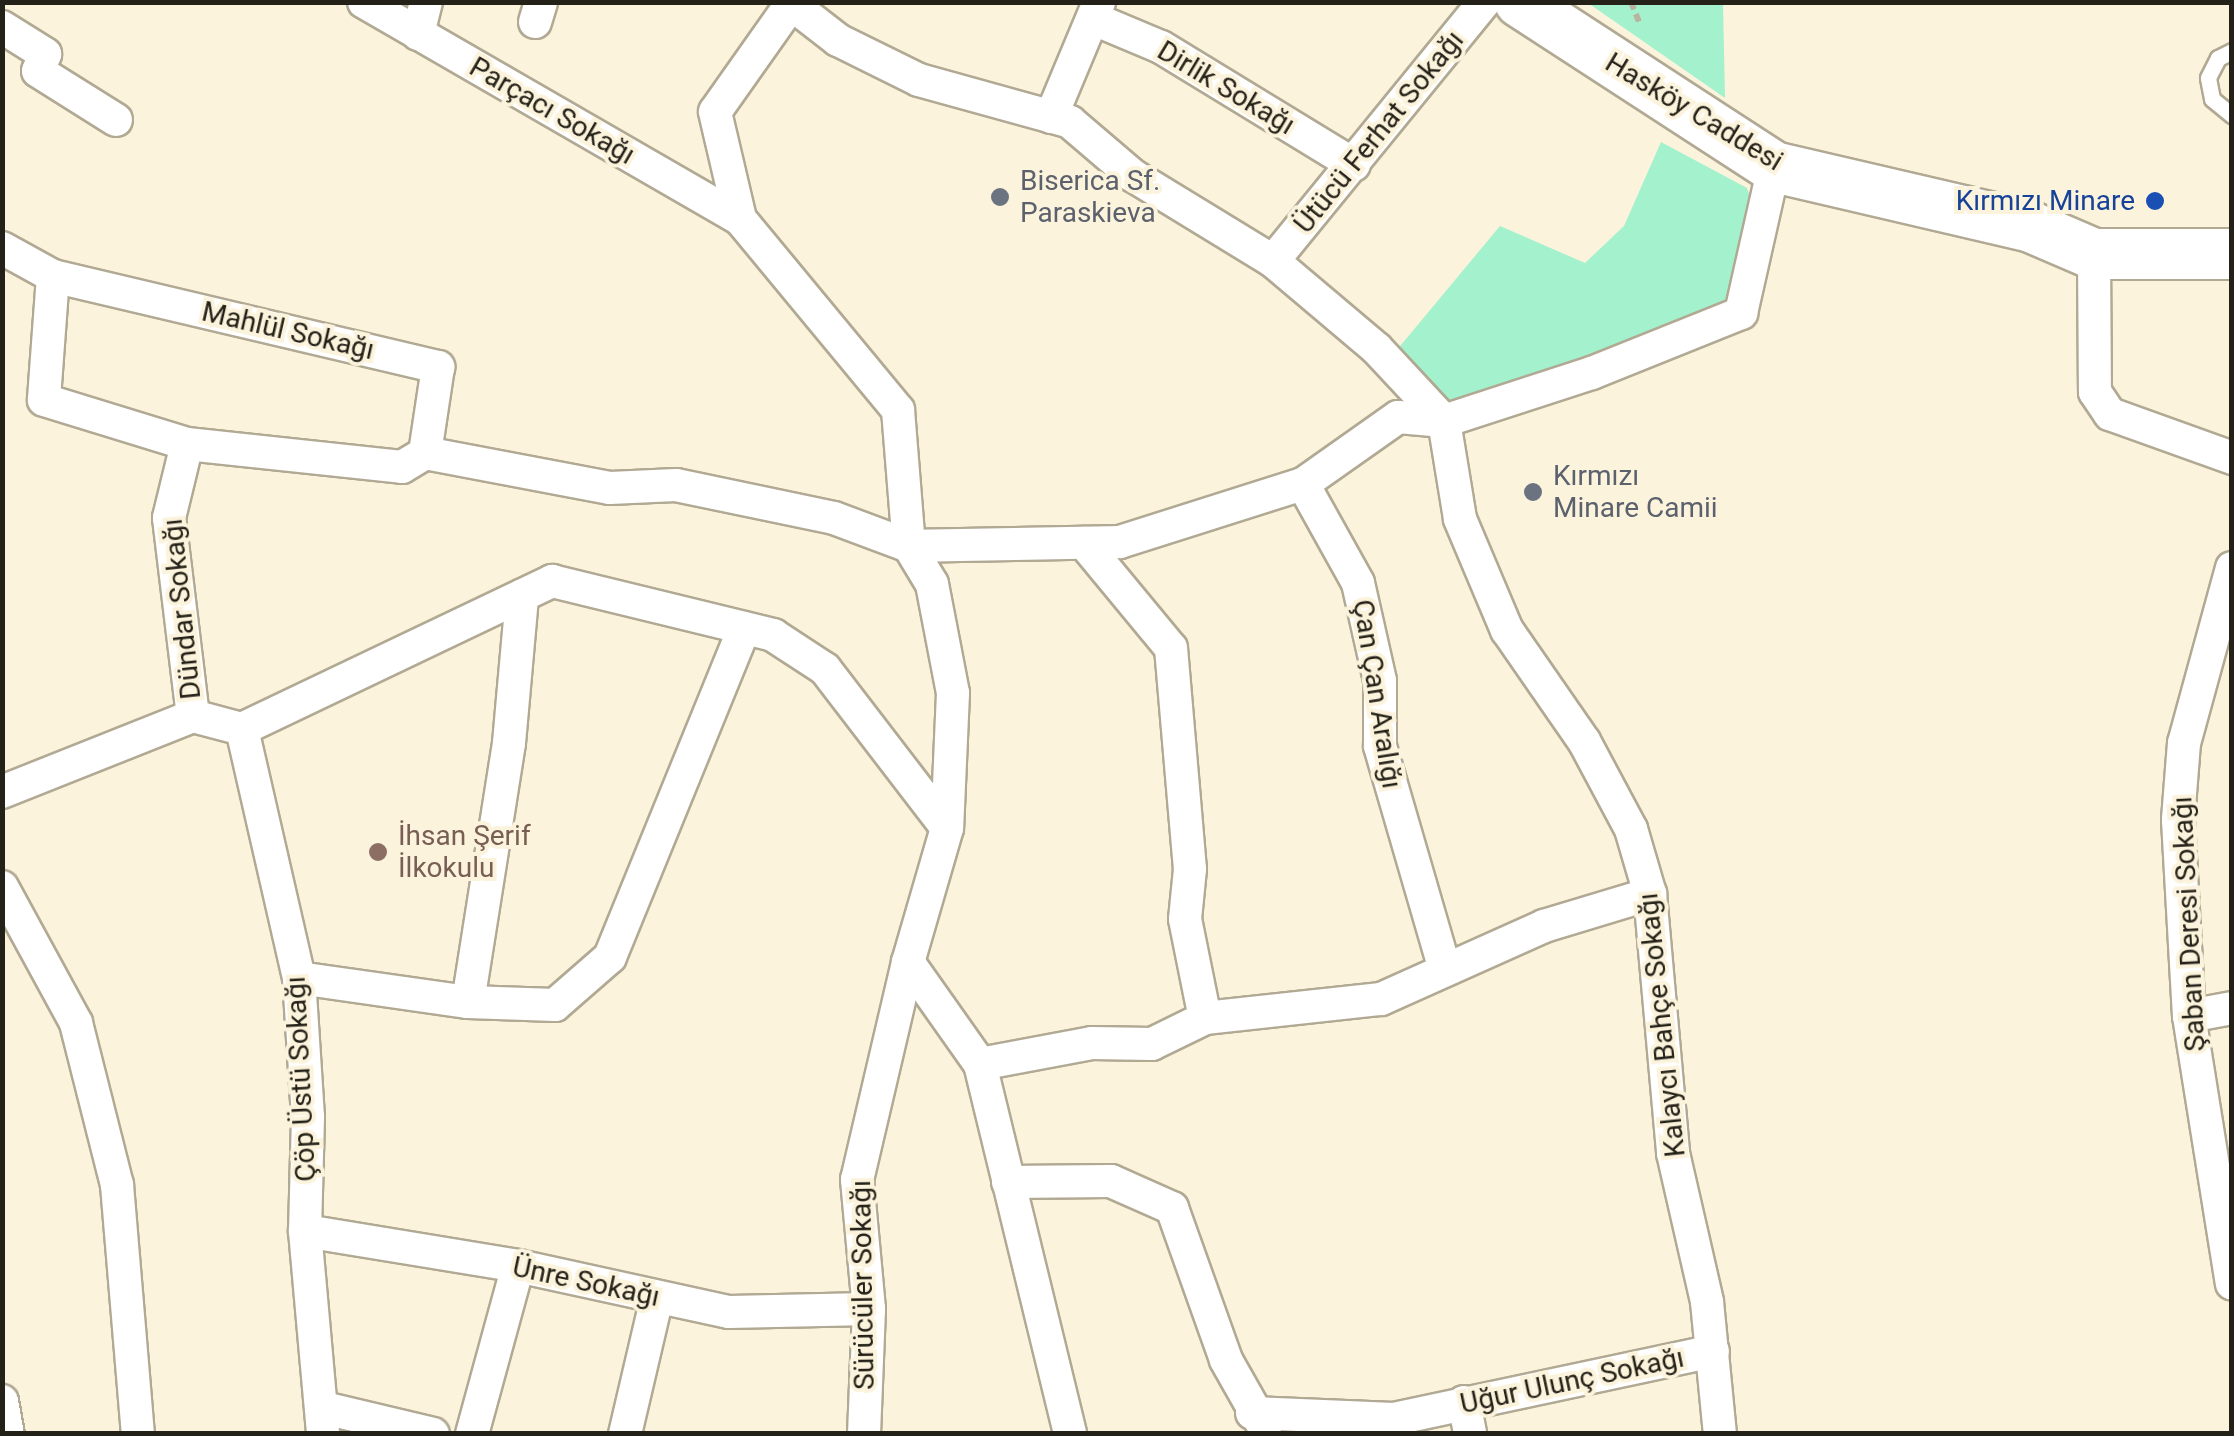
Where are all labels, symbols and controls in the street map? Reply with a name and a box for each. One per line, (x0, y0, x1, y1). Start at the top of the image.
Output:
street label: Ütücü Ferhat Sokağı (1287, 24, 1471, 240)
street label: Dirlik Sokağı (1151, 34, 1301, 142)
street label: Hasköy Caddesi (1599, 46, 1789, 178)
street label: Parçacı Sokağı (463, 50, 641, 172)
place label: Biserica Sf. Paraskieva (1020, 164, 1160, 230)
place label: Kırmızı Minare (1956, 184, 2135, 218)
marker: Biserica Sf. Paraskieva (989, 186, 1011, 208)
marker: Kırmızı Minare (2144, 190, 2166, 212)
street label: Mahlül Sokağı (199, 295, 377, 367)
place label: Kırmızı Minare Camii (1553, 459, 1718, 525)
marker: Kırmızı Minare Camii (1522, 481, 1544, 503)
street label: Dündar Sokağı (156, 517, 208, 701)
street label: Çan Çan Aralığı (1346, 597, 1408, 791)
street label: Şaban Deresi Sokağı (2166, 796, 2212, 1052)
place label: İhsan Şerif İlkokulu (398, 819, 531, 885)
marker: İhsan Şerif İlkokulu (367, 841, 389, 863)
street label: Kalaycı Bahçe Sokağı (1631, 891, 1693, 1159)
street label: Çöp Üstü Sokağı (279, 975, 323, 1183)
street label: Sürücüler Sokağı (844, 1180, 882, 1390)
street label: Ünre Sokağı (509, 1250, 663, 1314)
street label: Uğur Ulunç Sokağı (1457, 1341, 1687, 1421)

